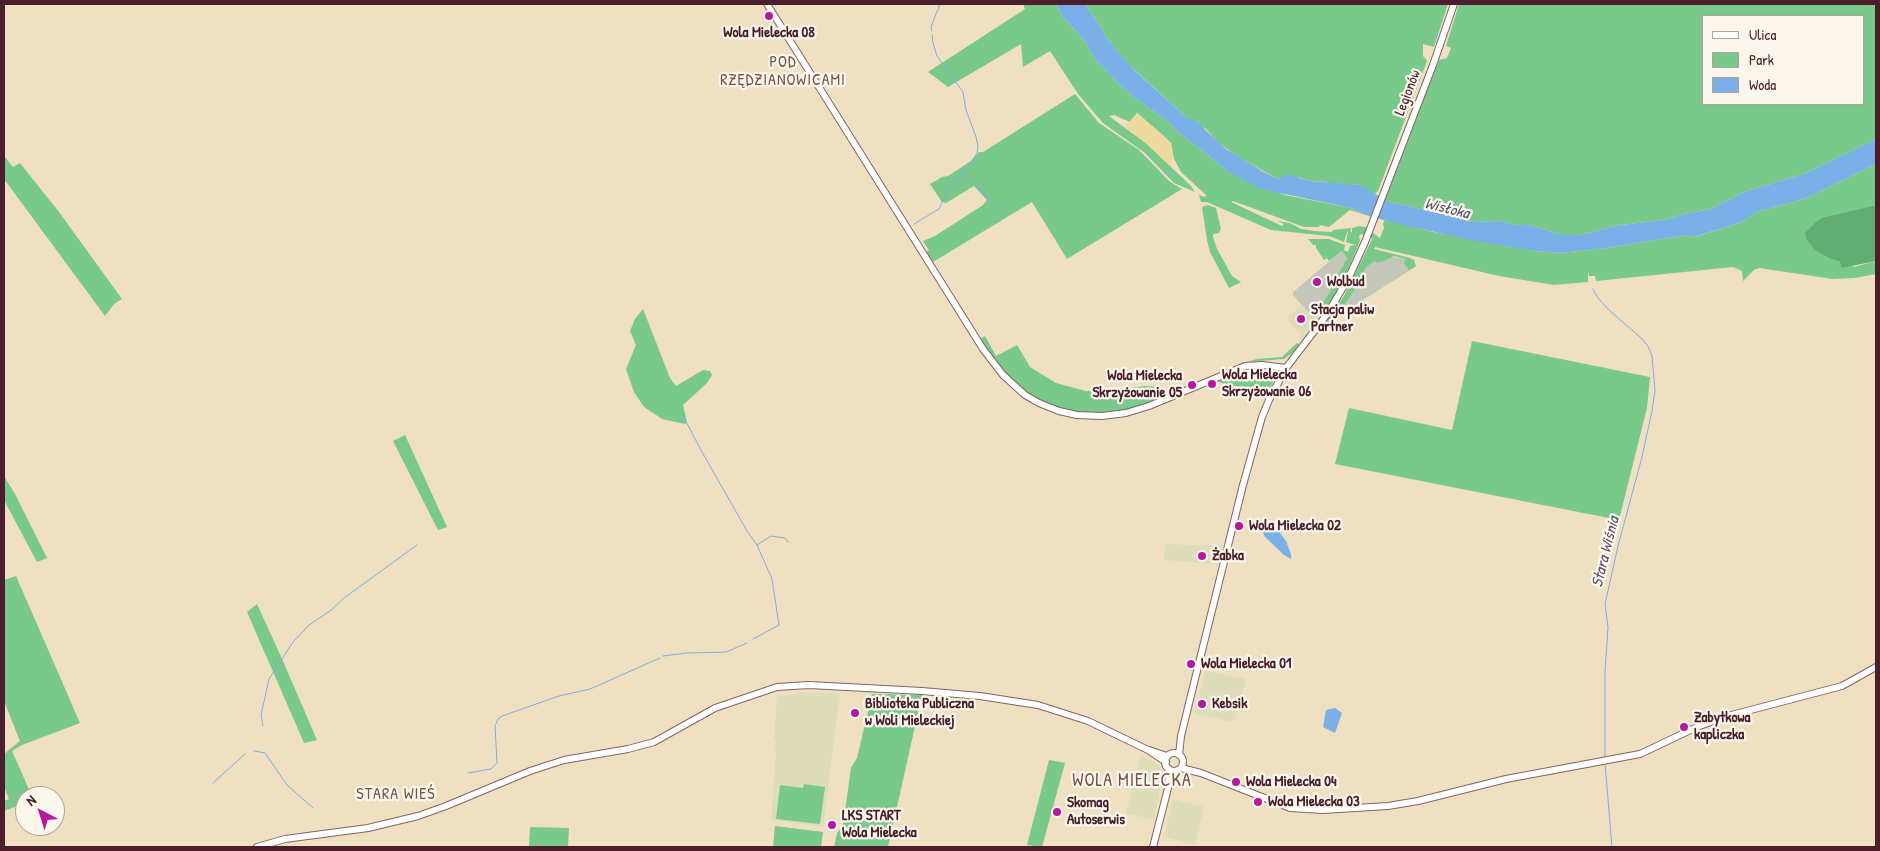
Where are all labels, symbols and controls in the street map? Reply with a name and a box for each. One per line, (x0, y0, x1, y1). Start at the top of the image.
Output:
marker: Wola Mielecka 08 (763, 10, 775, 22)
legend (1702, 15, 1865, 105)
place label: Wola Mielecka 08 (723, 24, 815, 42)
text: Ulica (1749, 24, 1776, 45)
text: Park (1749, 49, 1774, 70)
district label: POD RZĘDZIANOWICAMI (718, 53, 848, 91)
street label: Legionów (1391, 68, 1425, 118)
text: Woda (1749, 74, 1776, 95)
water label: Wisłoka (1423, 194, 1471, 224)
place label: Wolbud (1327, 273, 1364, 291)
marker: Wolbud (1311, 276, 1323, 288)
place label: Stacja paliw Partner (1311, 301, 1374, 336)
marker: Stacja paliw Partner (1295, 313, 1307, 325)
place label: Wola Mielecka Skrzyżowanie 06 (1222, 366, 1311, 401)
place label: Wola Mielecka Skrzyżowanie 05 (1092, 367, 1182, 402)
marker: Wola Mielecka Skrzyżowanie 06 (1206, 378, 1218, 390)
marker: Wola Mielecka Skrzyżowanie 05 (1186, 379, 1198, 391)
water label: Stara Wiśnia (1588, 515, 1624, 589)
place label: Wola Mielecka 02 (1249, 517, 1341, 535)
marker: Wola Mielecka 02 (1233, 520, 1245, 532)
place label: Żabka (1212, 547, 1244, 565)
marker: Żabka (1196, 550, 1208, 562)
place label: Wola Mielecka 01 (1201, 655, 1291, 673)
marker: Wola Mielecka 01 (1185, 658, 1197, 670)
place label: Biblioteka Publiczna w Woli Mieleckiej (865, 695, 974, 730)
place label: Kebsik (1212, 695, 1247, 713)
marker: Kebsik (1196, 698, 1208, 710)
marker: Biblioteka Publiczna w Woli Mieleckiej (849, 707, 861, 719)
place label: Zabytkowa kapliczka (1694, 709, 1750, 744)
marker: Zabytkowa kapliczka (1678, 721, 1690, 733)
district label: WOLA MIELECKA (1071, 770, 1193, 792)
place label: Wola Mielecka 04 (1246, 773, 1337, 791)
marker: Wola Mielecka 04 (1230, 776, 1242, 788)
district label: STARA WIEŚ (355, 785, 437, 805)
north arrow (15, 786, 65, 836)
text: N (22, 790, 40, 810)
place label: Wola Mielecka 03 (1268, 793, 1360, 811)
place label: Skomag Autoserwis (1067, 794, 1125, 829)
marker: Wola Mielecka 03 (1252, 796, 1264, 808)
marker: Skomag Autoserwis (1051, 806, 1063, 818)
place label: LKS START Wola Mielecka (842, 807, 917, 842)
marker: LKS START Wola Mielecka (826, 819, 838, 831)

